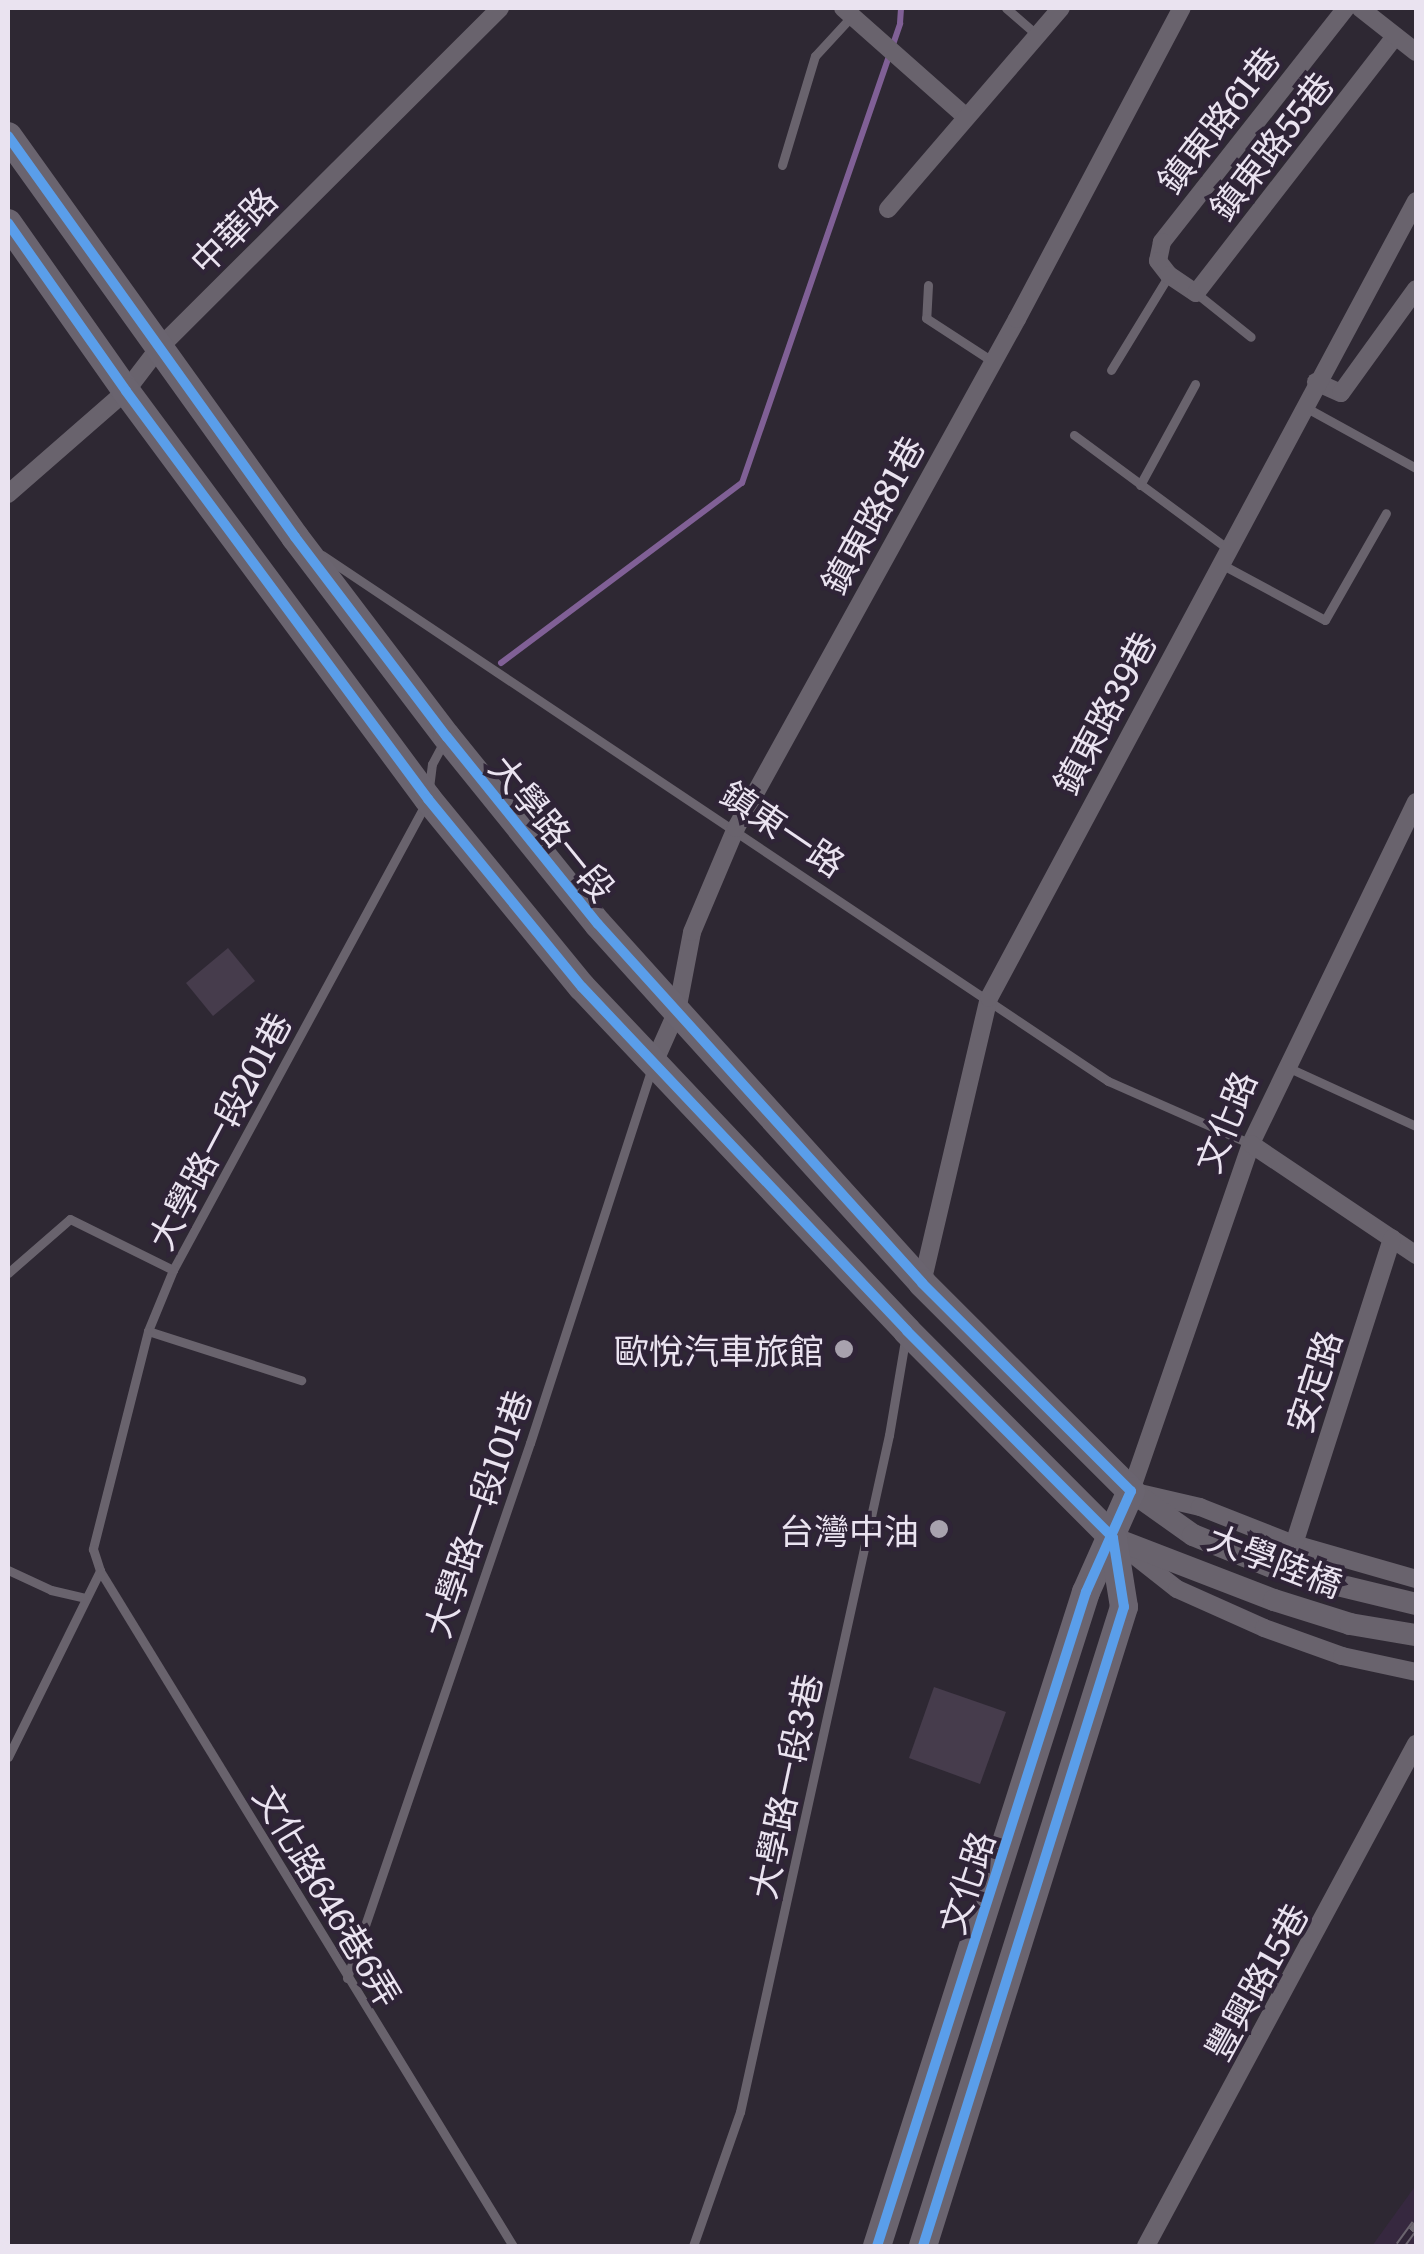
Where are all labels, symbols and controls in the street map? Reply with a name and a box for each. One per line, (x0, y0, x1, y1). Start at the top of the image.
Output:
street label: 鎮東路61巷 (1147, 38, 1287, 200)
street label: 鎮東路55巷 (1199, 63, 1341, 227)
street label: 中華路 (180, 177, 284, 281)
street label: 鎮東路81巷 (811, 428, 931, 600)
street label: 鎮東路39巷 (1043, 624, 1163, 800)
street label: 大學路一段 (483, 746, 625, 908)
street label: 鎮東一路 (714, 770, 854, 884)
street label: 大學路一段201巷 (138, 1004, 298, 1256)
street label: 文化路 (1185, 1064, 1263, 1178)
street label: 安定路 (1276, 1325, 1348, 1437)
place label: 歐悅汽車旅館 (614, 1328, 824, 1370)
marker: 歐悅汽車旅館 (833, 1338, 855, 1360)
street label: 大學路一段101巷 (414, 1384, 538, 1642)
place label: 台灣中油 (779, 1508, 919, 1550)
street label: 大學陸橋 (1203, 1514, 1349, 1604)
marker: 台灣中油 (928, 1518, 950, 1540)
street label: 大學路一段3巷 (740, 1670, 828, 1902)
street label: 文化路646巷6弄 (246, 1777, 412, 2013)
street label: 文化路 (929, 1826, 1001, 1938)
street label: 豐興路15巷 (1195, 1896, 1315, 2066)

